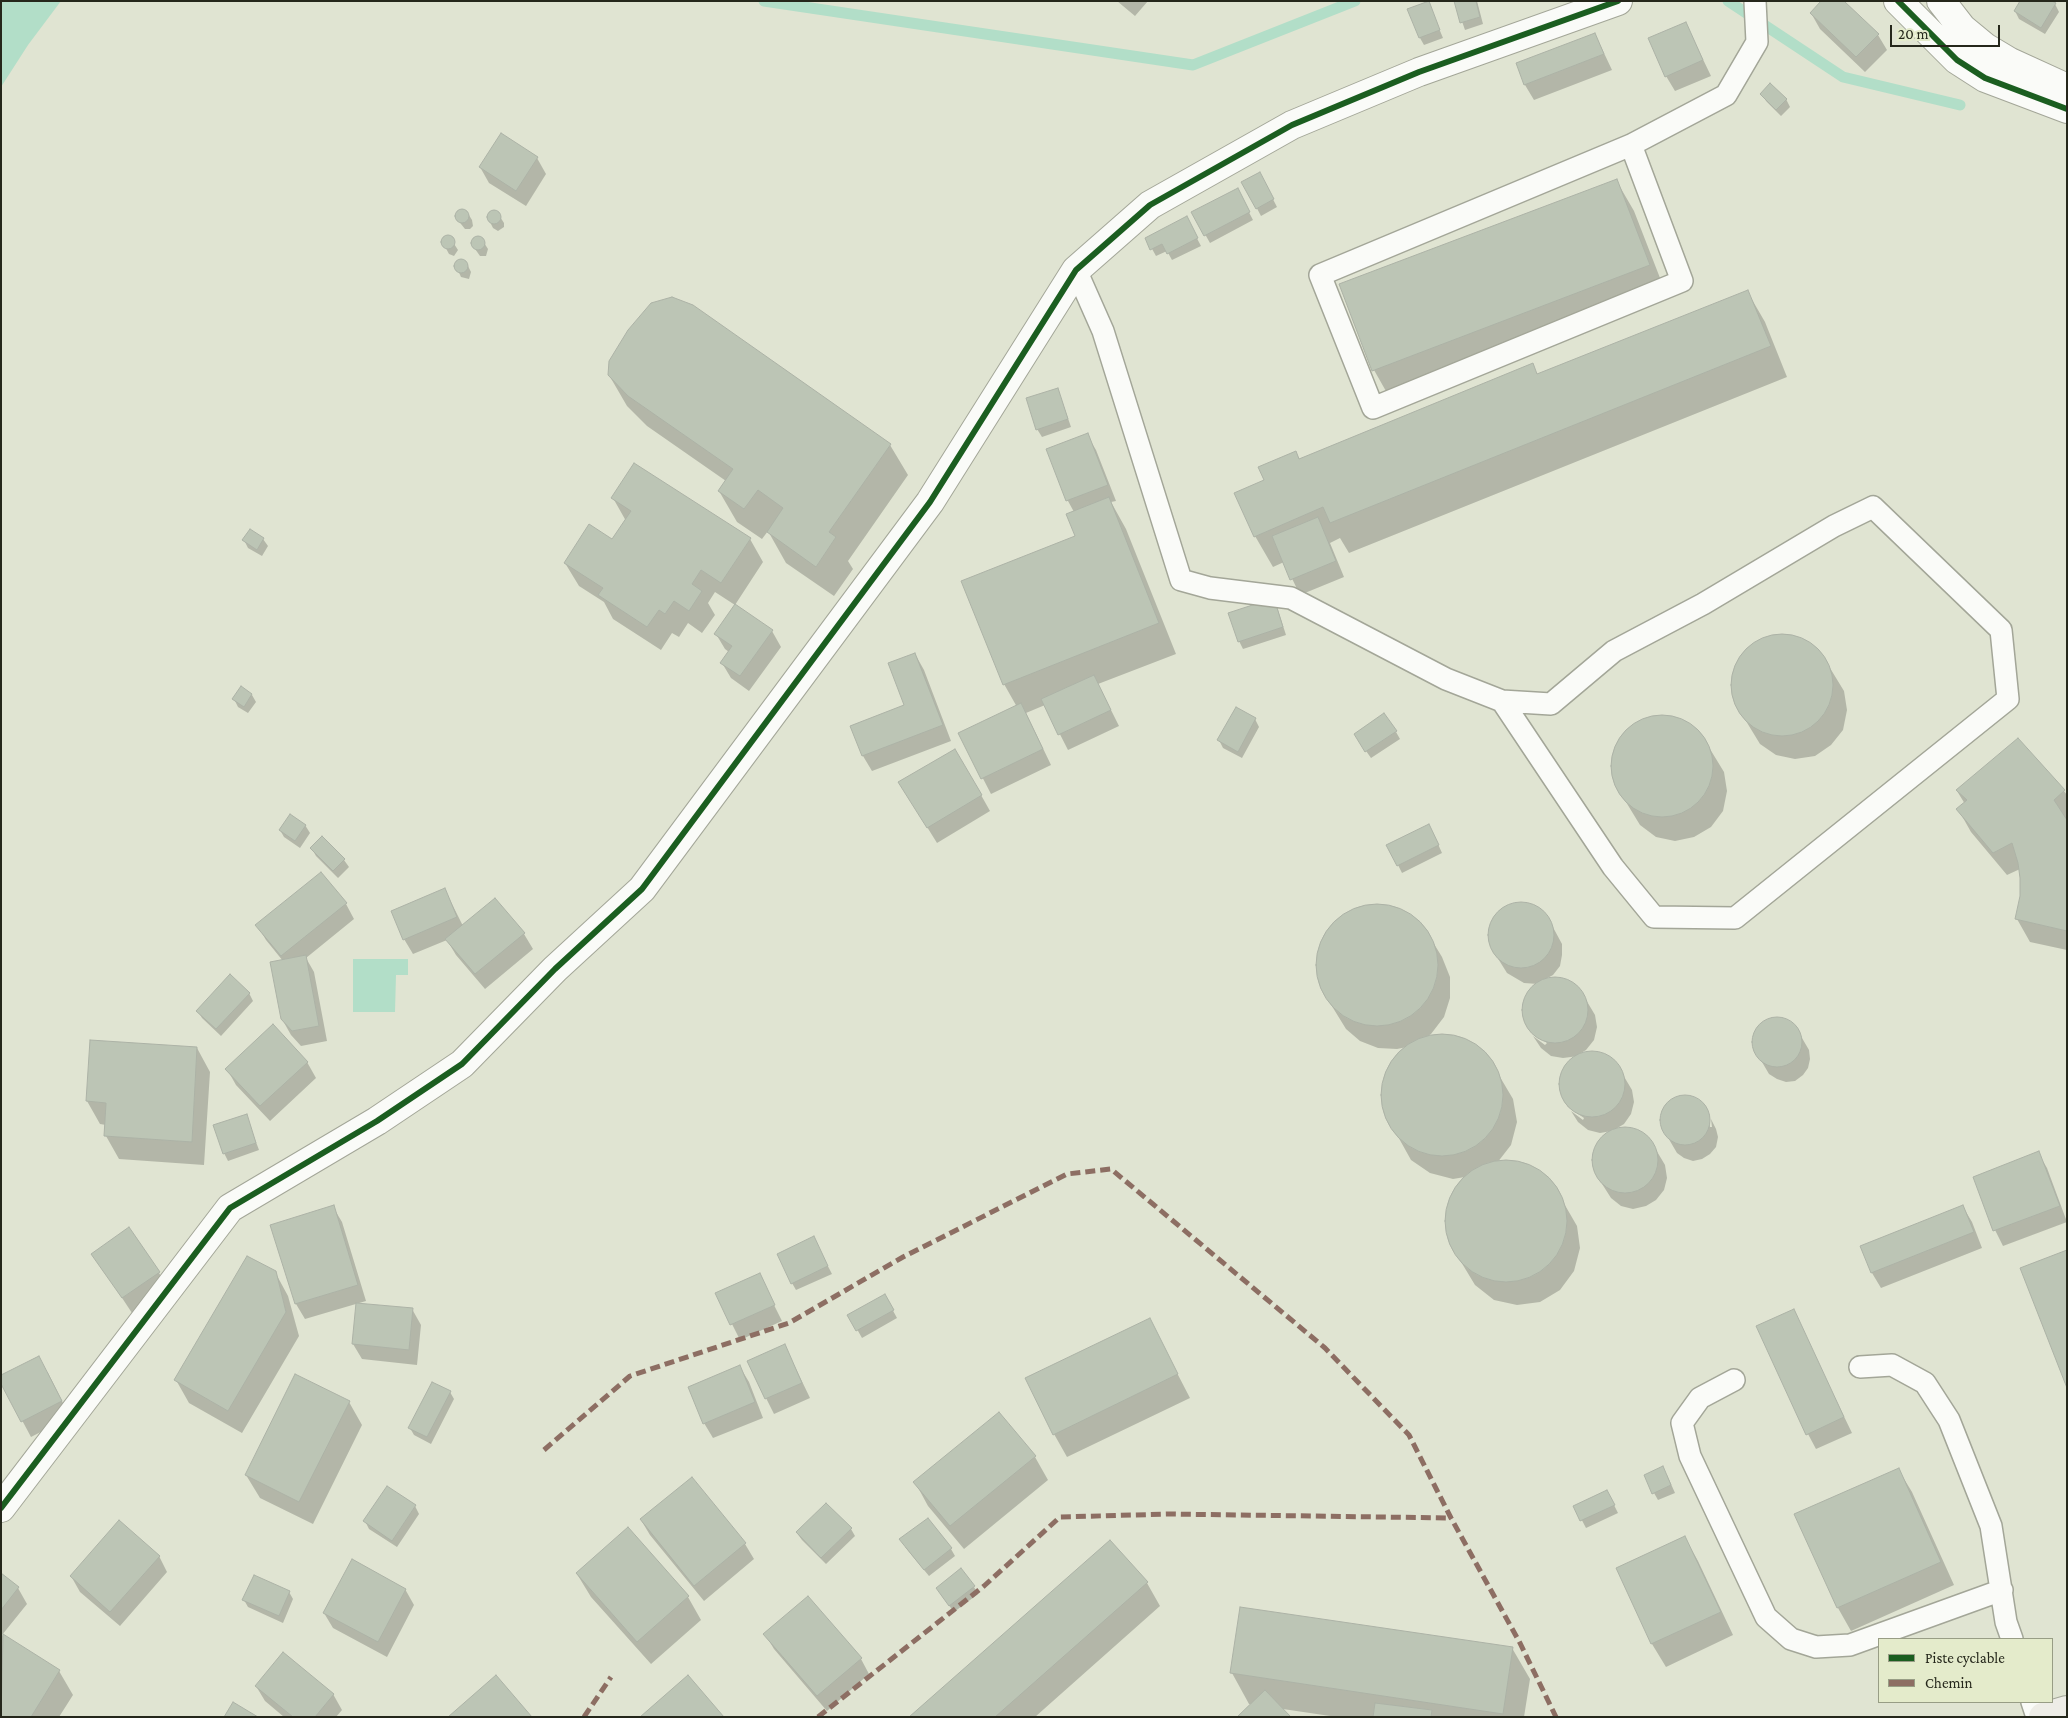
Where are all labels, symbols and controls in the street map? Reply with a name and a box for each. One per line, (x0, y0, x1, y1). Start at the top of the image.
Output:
scale bar (1893, 15, 2003, 47)
text: 20 m (1898, 26, 1929, 42)
legend (1878, 1638, 2053, 1703)
text: Piste cyclable (1925, 1650, 2005, 1666)
text: Chemin (1925, 1675, 1973, 1691)

